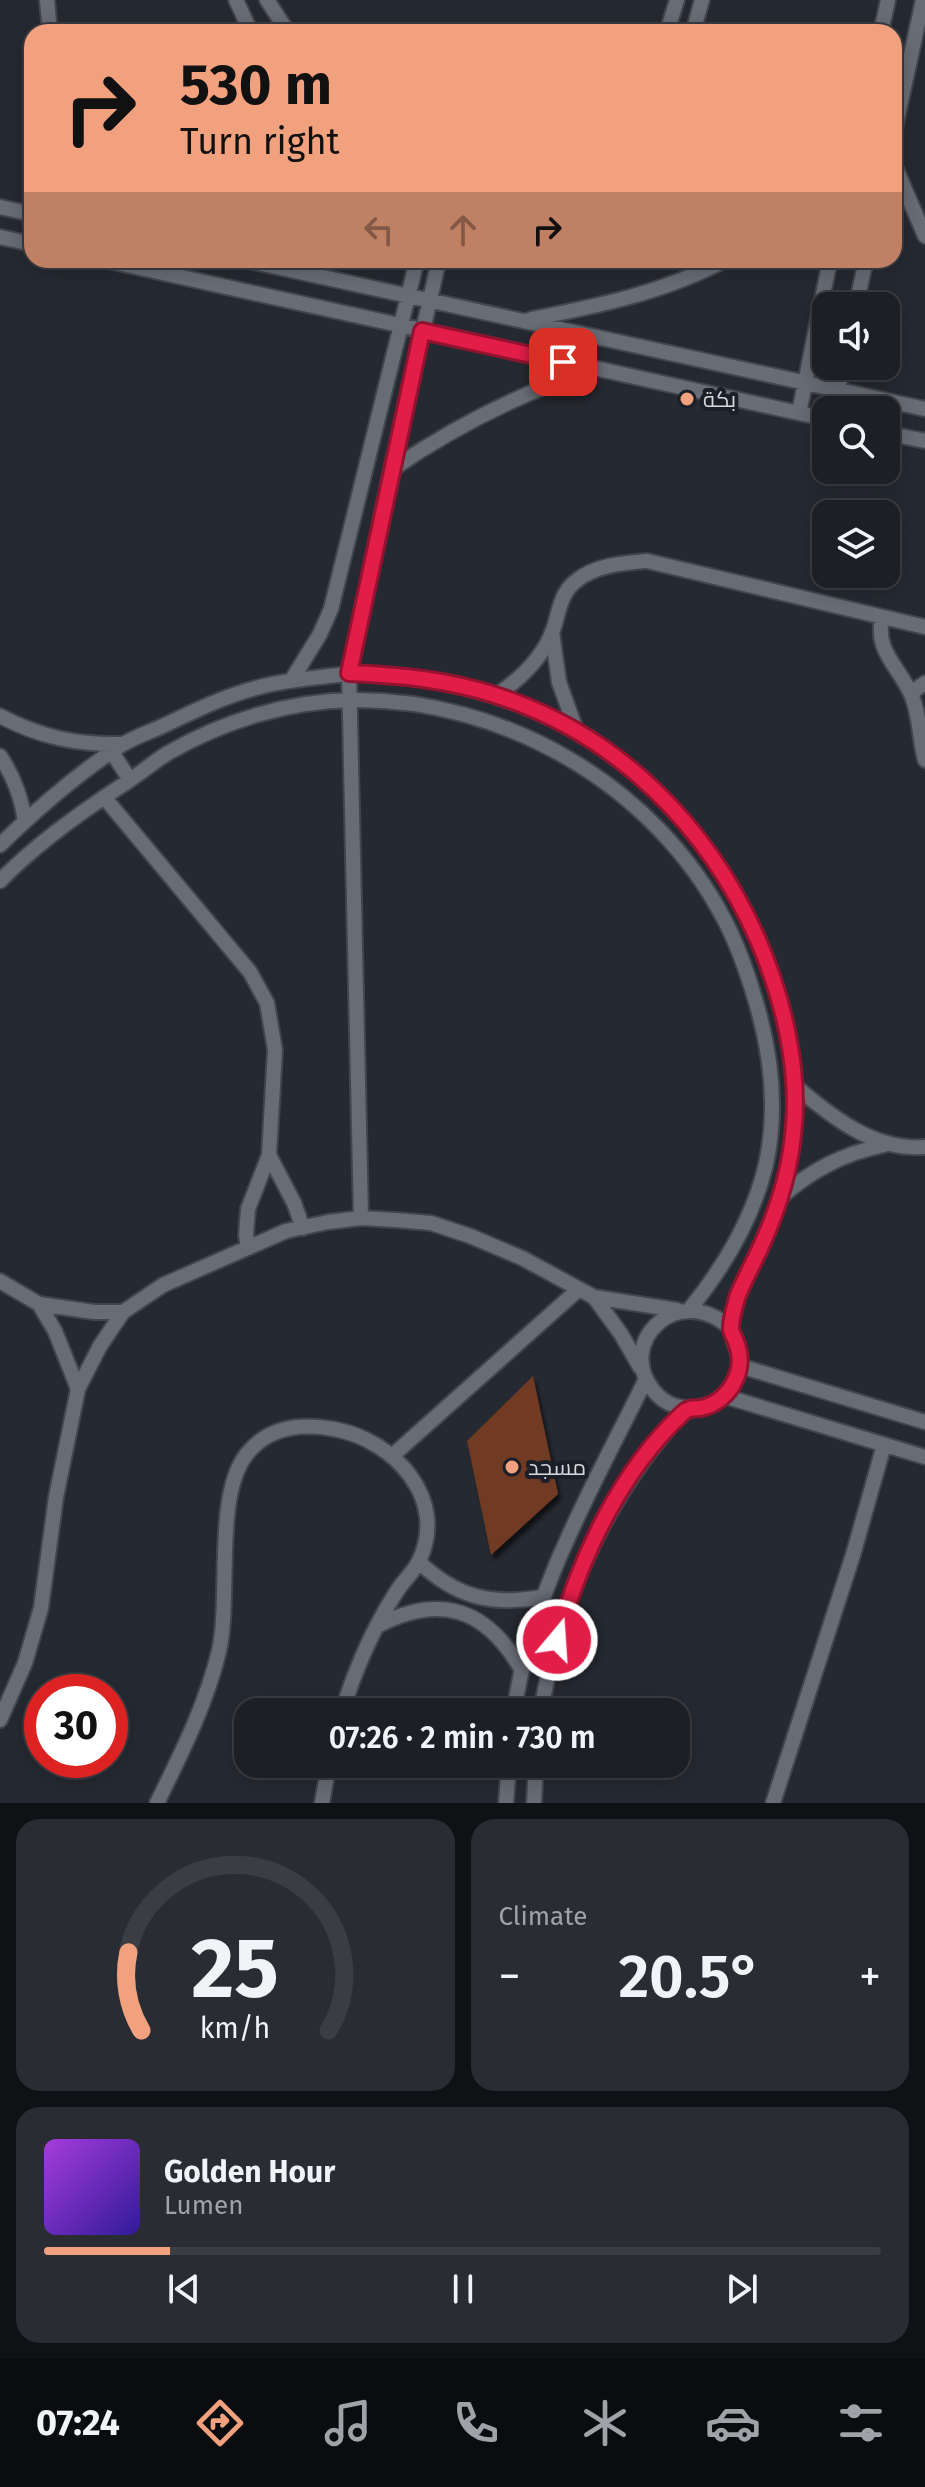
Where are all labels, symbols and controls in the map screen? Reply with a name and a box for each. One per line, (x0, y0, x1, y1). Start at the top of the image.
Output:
text: 530 m (180, 52, 332, 119)
icon: right (48, 56, 152, 160)
text: Turn right (180, 120, 340, 164)
icon: left (357, 208, 401, 252)
icon: ahead (441, 208, 485, 252)
icon: right (525, 208, 569, 252)
map controls (812, 292, 900, 588)
button: sound (812, 292, 900, 380)
pin (529, 328, 597, 396)
icon: arrive (541, 340, 585, 384)
place label: بكة (703, 386, 736, 413)
marker: بكة (678, 390, 696, 408)
button: search (812, 396, 900, 484)
button: layers (812, 500, 900, 588)
place label: مسجد (528, 1454, 586, 1481)
marker: مسجد (503, 1458, 521, 1476)
position arrow (515, 1598, 599, 1682)
speed limit sign: 30 (24, 1674, 128, 1778)
text: 07:26 · 2 min · 730 m (329, 1720, 595, 1756)
text: Climate (499, 1901, 587, 1932)
text: 25 (191, 1919, 279, 2019)
text: 20.5° (618, 1941, 761, 2013)
text: − (499, 1950, 521, 2003)
text: + (859, 1950, 881, 2003)
text: km/h (200, 2011, 271, 2046)
text: Golden Hour (164, 2154, 335, 2190)
text: Lumen (164, 2190, 243, 2221)
icon: previous (162, 2267, 206, 2311)
icon: pause (441, 2267, 485, 2311)
icon: next (720, 2267, 764, 2311)
icon: directions (192, 2395, 248, 2451)
icon: music (320, 2395, 376, 2451)
icon: phone (448, 2395, 504, 2451)
icon: climate (577, 2395, 633, 2451)
icon: car (705, 2395, 761, 2451)
icon: filters (833, 2395, 889, 2451)
text: 07:24 (36, 2401, 120, 2445)

